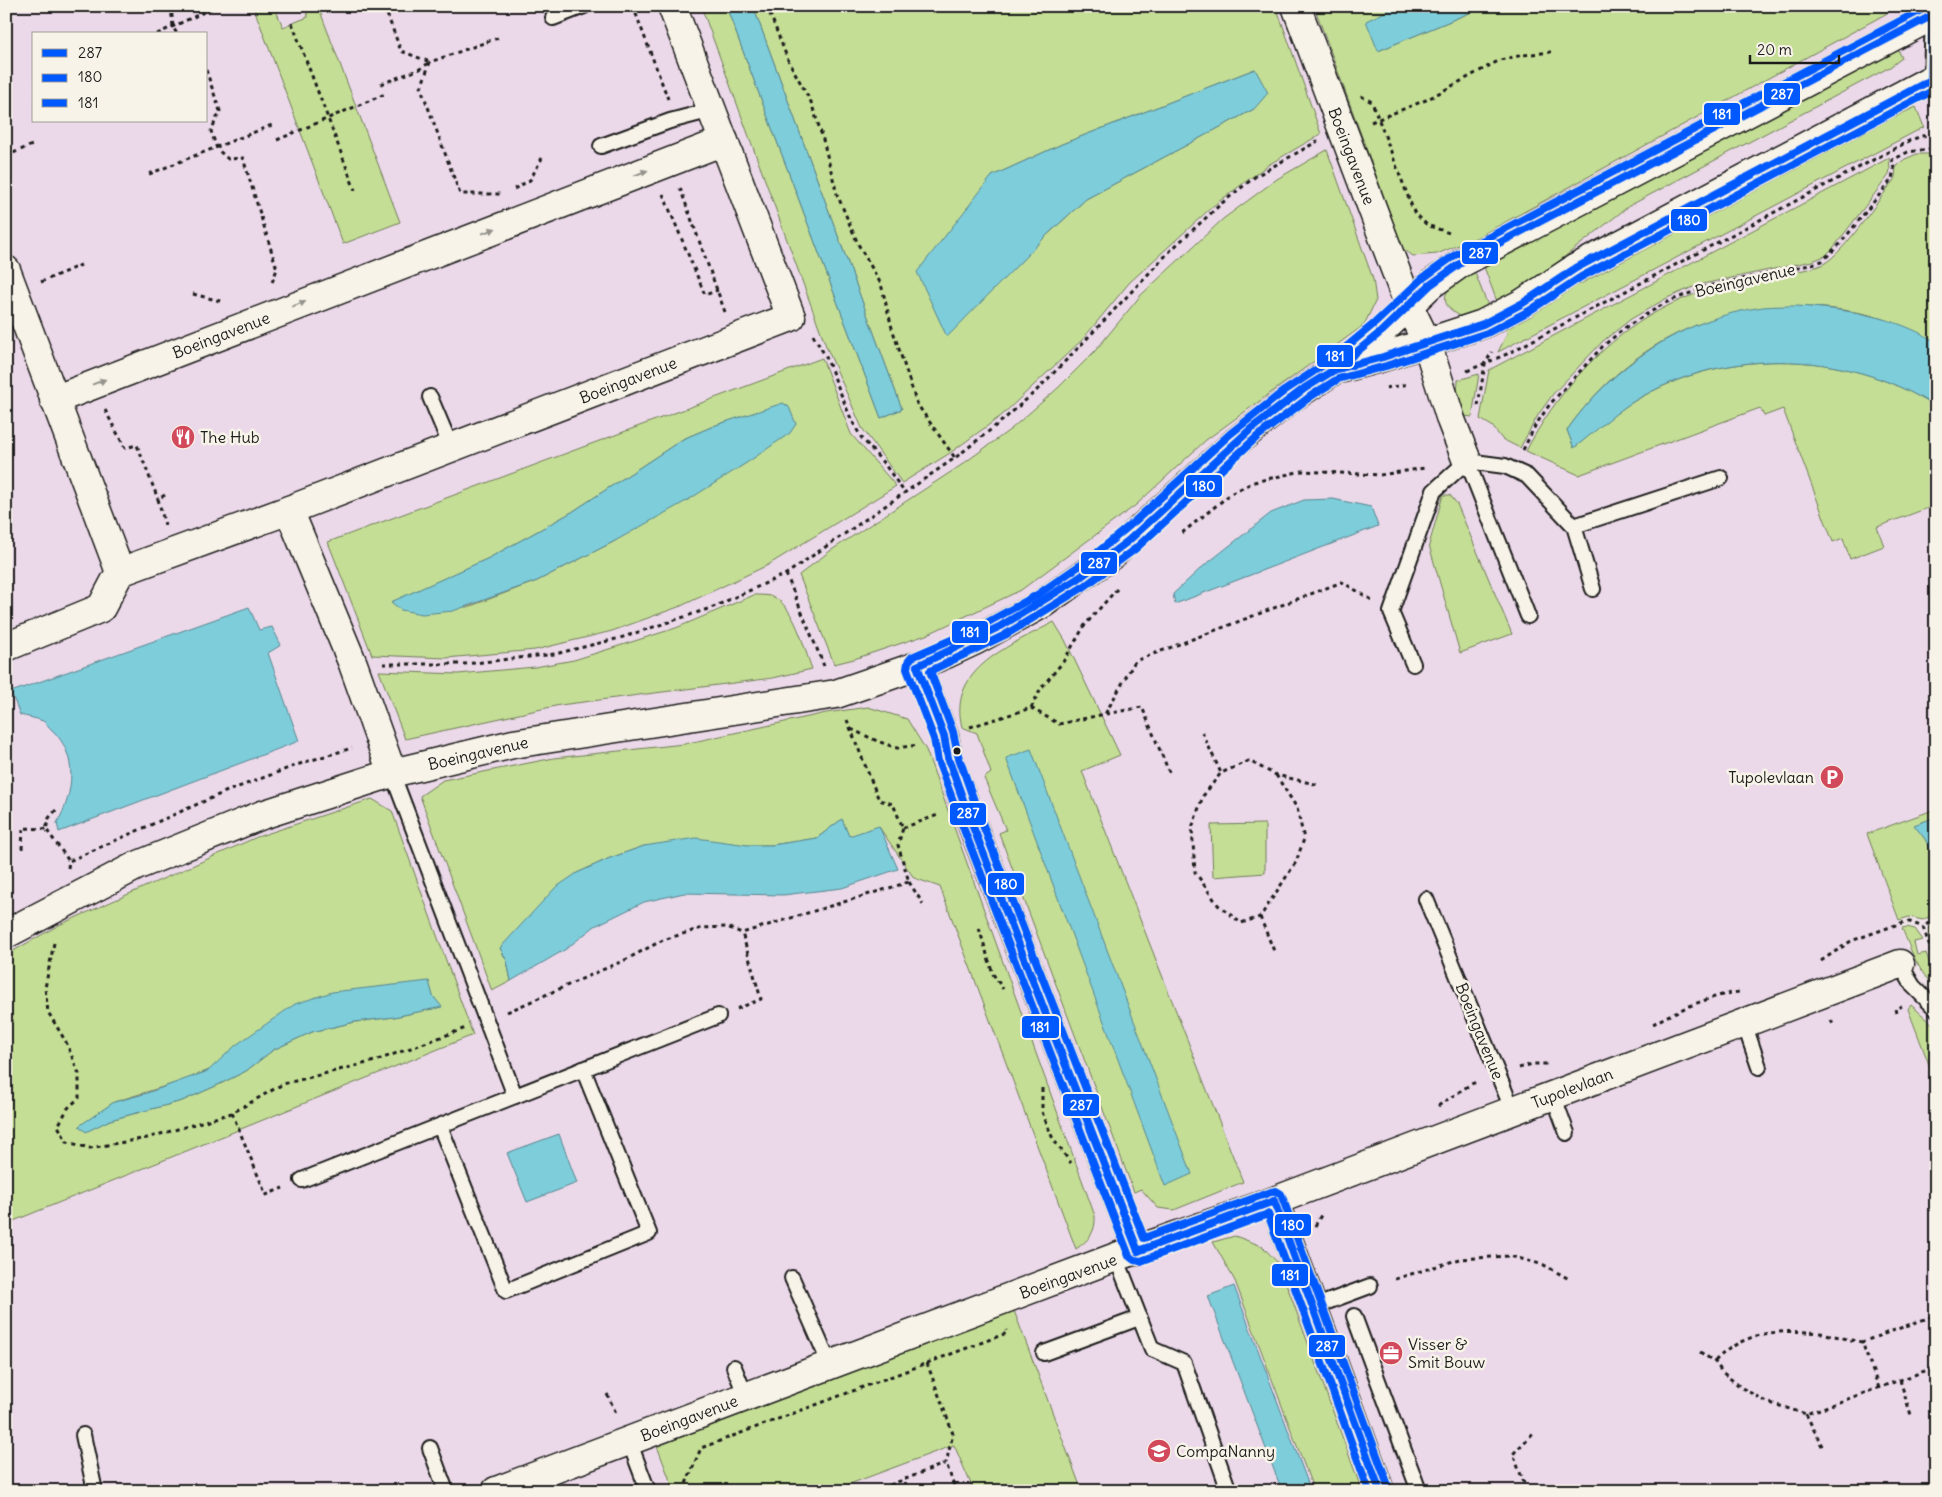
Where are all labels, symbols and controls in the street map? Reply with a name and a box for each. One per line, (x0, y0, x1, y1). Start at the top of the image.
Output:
legend (32, 32, 208, 122)
scale bar (1750, 32, 1838, 64)
text: 20 m (1757, 40, 1792, 59)
text: 287 (78, 43, 102, 62)
text: 180 (78, 67, 102, 86)
line badge: 287 (1763, 82, 1801, 106)
text: 287 (1771, 85, 1793, 103)
text: 181 (78, 93, 99, 112)
line badge: 181 (1703, 102, 1741, 126)
street label: Boeingavenue (1324, 105, 1380, 207)
text: 181 (1712, 105, 1732, 123)
one-way arrow (634, 168, 648, 176)
line badge: 180 (1670, 208, 1708, 232)
text: 180 (1678, 211, 1700, 229)
one-way arrow (482, 227, 497, 234)
line badge: 287 (1461, 241, 1499, 265)
text: 287 (1469, 244, 1491, 262)
street label: Boeingavenue (1693, 259, 1797, 301)
one-way arrow (292, 300, 307, 307)
street label: Boeingavenue (170, 307, 272, 363)
line badge: 181 (1316, 344, 1354, 368)
text: 181 (1325, 347, 1345, 365)
street label: Boeingavenue (577, 352, 679, 408)
one-way arrow (92, 378, 106, 386)
restaurant icon: The Hub (170, 424, 196, 450)
place label: The Hub (200, 427, 260, 447)
line badge: 180 (1185, 474, 1223, 498)
text: 180 (1193, 477, 1215, 495)
line badge: 287 (1080, 551, 1118, 575)
text: 287 (1088, 554, 1110, 572)
line badge: 181 (951, 620, 989, 644)
text: 181 (960, 623, 980, 641)
street label: Boeingavenue (426, 732, 530, 774)
unlabelled marker (952, 746, 962, 756)
parking icon: Tupolevlaan (1819, 764, 1845, 790)
place label: Tupolevlaan (1728, 767, 1814, 787)
line badge: 287 (949, 802, 987, 826)
text: 287 (957, 804, 979, 822)
line badge: 180 (987, 872, 1025, 896)
text: 180 (995, 875, 1017, 893)
street label: Boeingavenue (1452, 980, 1508, 1082)
line badge: 181 (1021, 1015, 1060, 1039)
text: 181 (1030, 1018, 1050, 1036)
street label: Tupolevlaan (1528, 1063, 1616, 1113)
line badge: 287 (1062, 1093, 1100, 1117)
text: 287 (1070, 1096, 1092, 1114)
line badge: 180 (1274, 1213, 1312, 1237)
text: 180 (1282, 1216, 1304, 1234)
street label: Boeingavenue (1016, 1249, 1120, 1303)
line badge: 181 (1271, 1263, 1309, 1287)
text: 181 (1280, 1266, 1300, 1284)
line badge: 287 (1308, 1334, 1346, 1358)
place label: Visser & Smit Bouw (1408, 1334, 1486, 1372)
text: 287 (1316, 1337, 1338, 1355)
office icon: Visser & Smit Bouw (1378, 1340, 1404, 1366)
street label: Boeingavenue (638, 1390, 740, 1446)
school or university icon: CompaNanny (1146, 1438, 1172, 1464)
place label: CompaNanny (1176, 1441, 1275, 1461)

